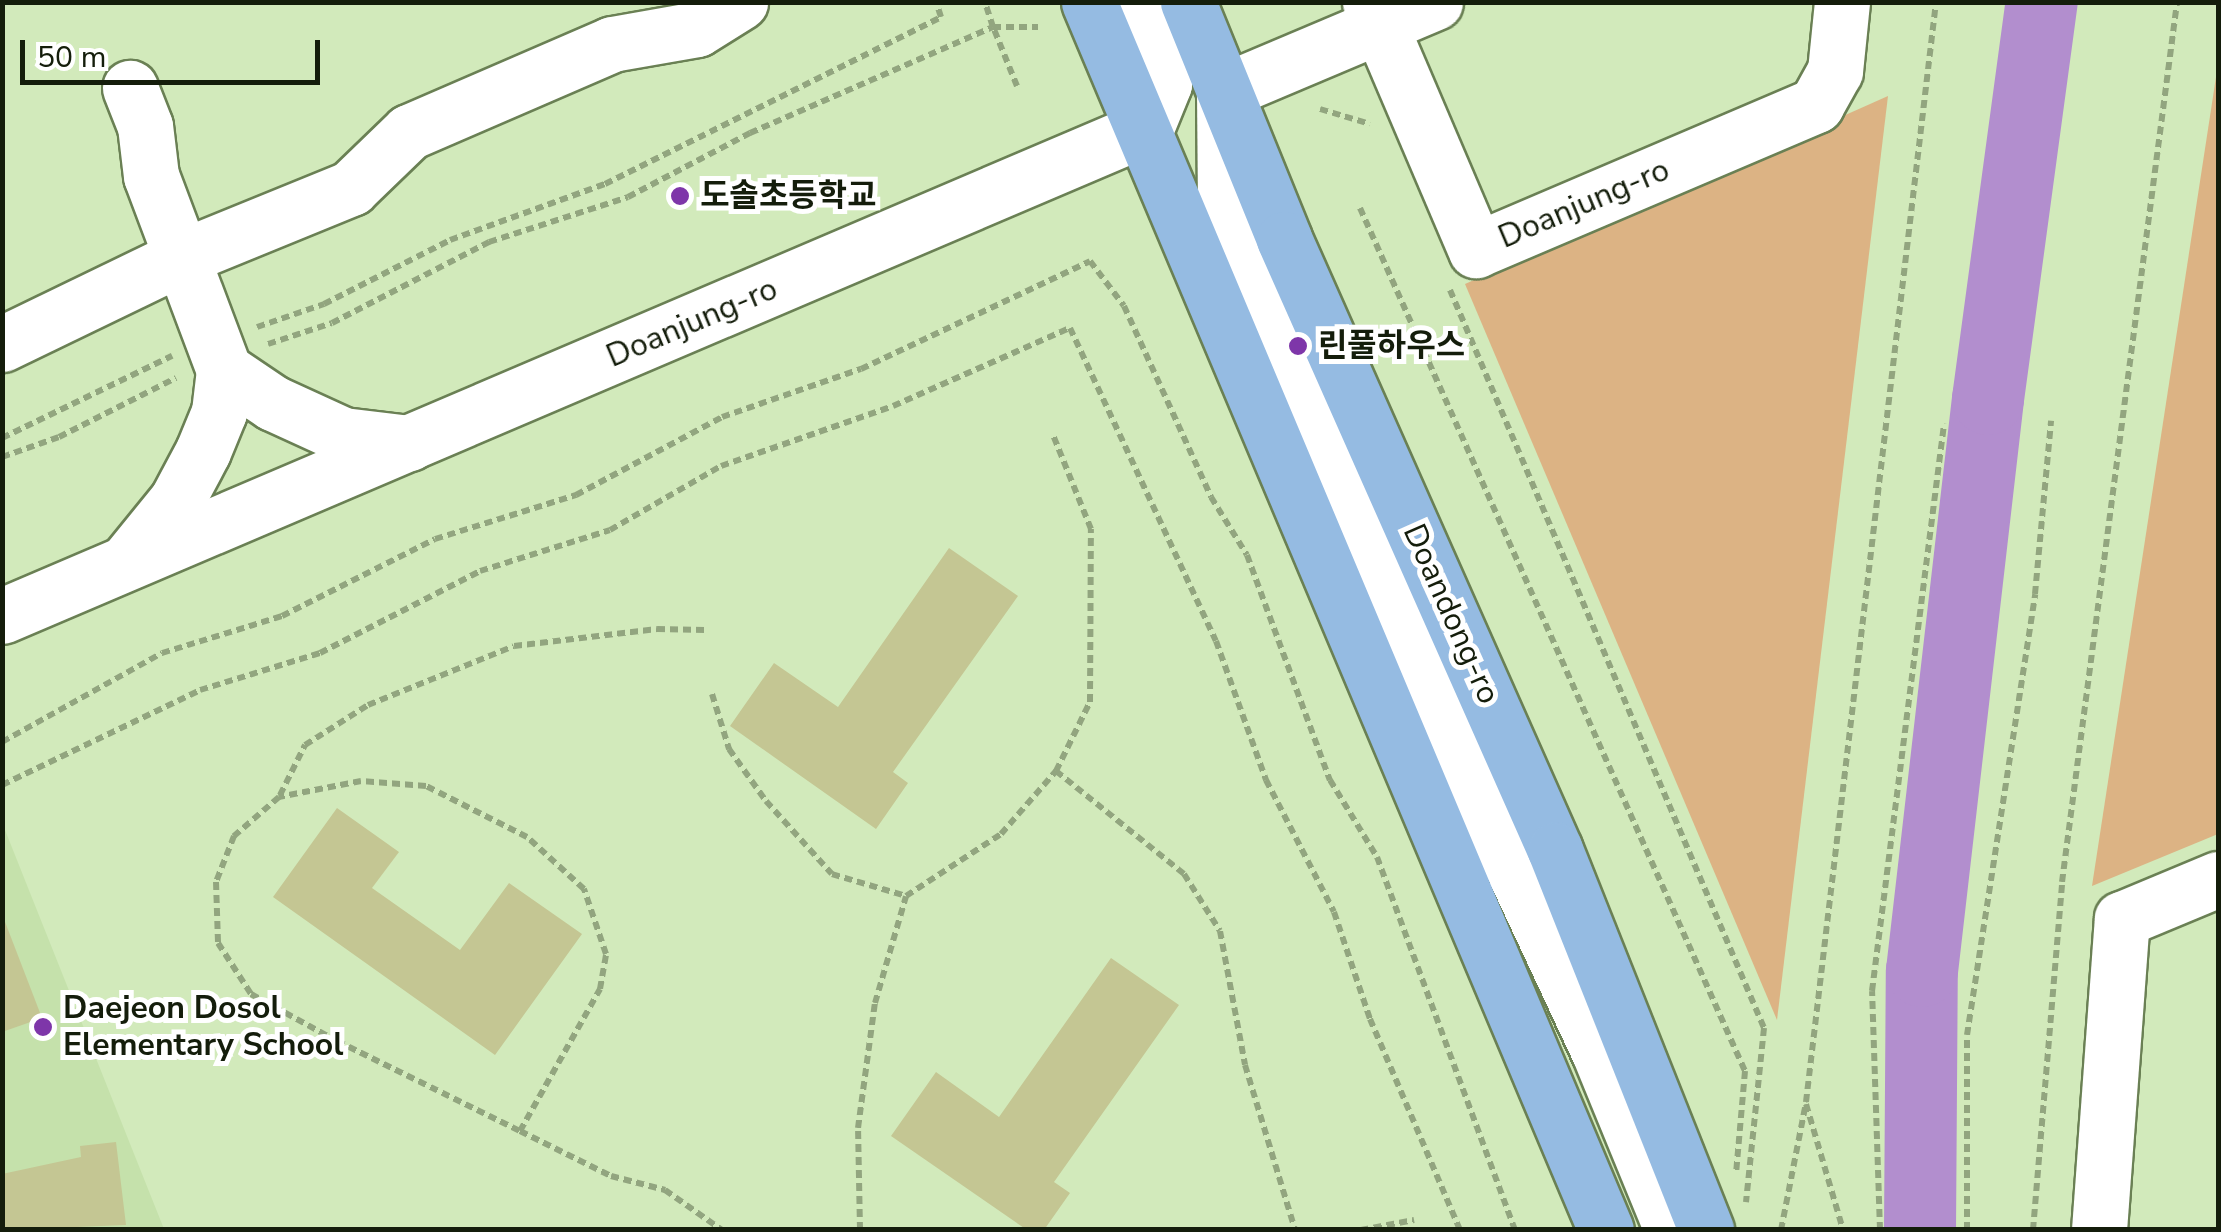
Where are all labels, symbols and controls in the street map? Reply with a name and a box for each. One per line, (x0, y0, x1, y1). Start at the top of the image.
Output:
scale bar (25, 20, 325, 82)
text: 50 m (37, 37, 106, 78)
street label: Doanjung-ro (1493, 151, 1675, 257)
place label: 도솔초등학교 (700, 177, 877, 215)
marker: 도솔초등학교 (669, 185, 691, 207)
street label: Doanjung-ro (601, 270, 783, 376)
place label: 린풀하우스 (1318, 327, 1465, 365)
marker: 린풀하우스 (1287, 335, 1309, 357)
street label: Doandong-ro (1394, 518, 1508, 710)
place label: Daejeon Dosol Elementary School (63, 990, 343, 1065)
marker: Daejeon Dosol Elementary School (32, 1016, 54, 1038)

